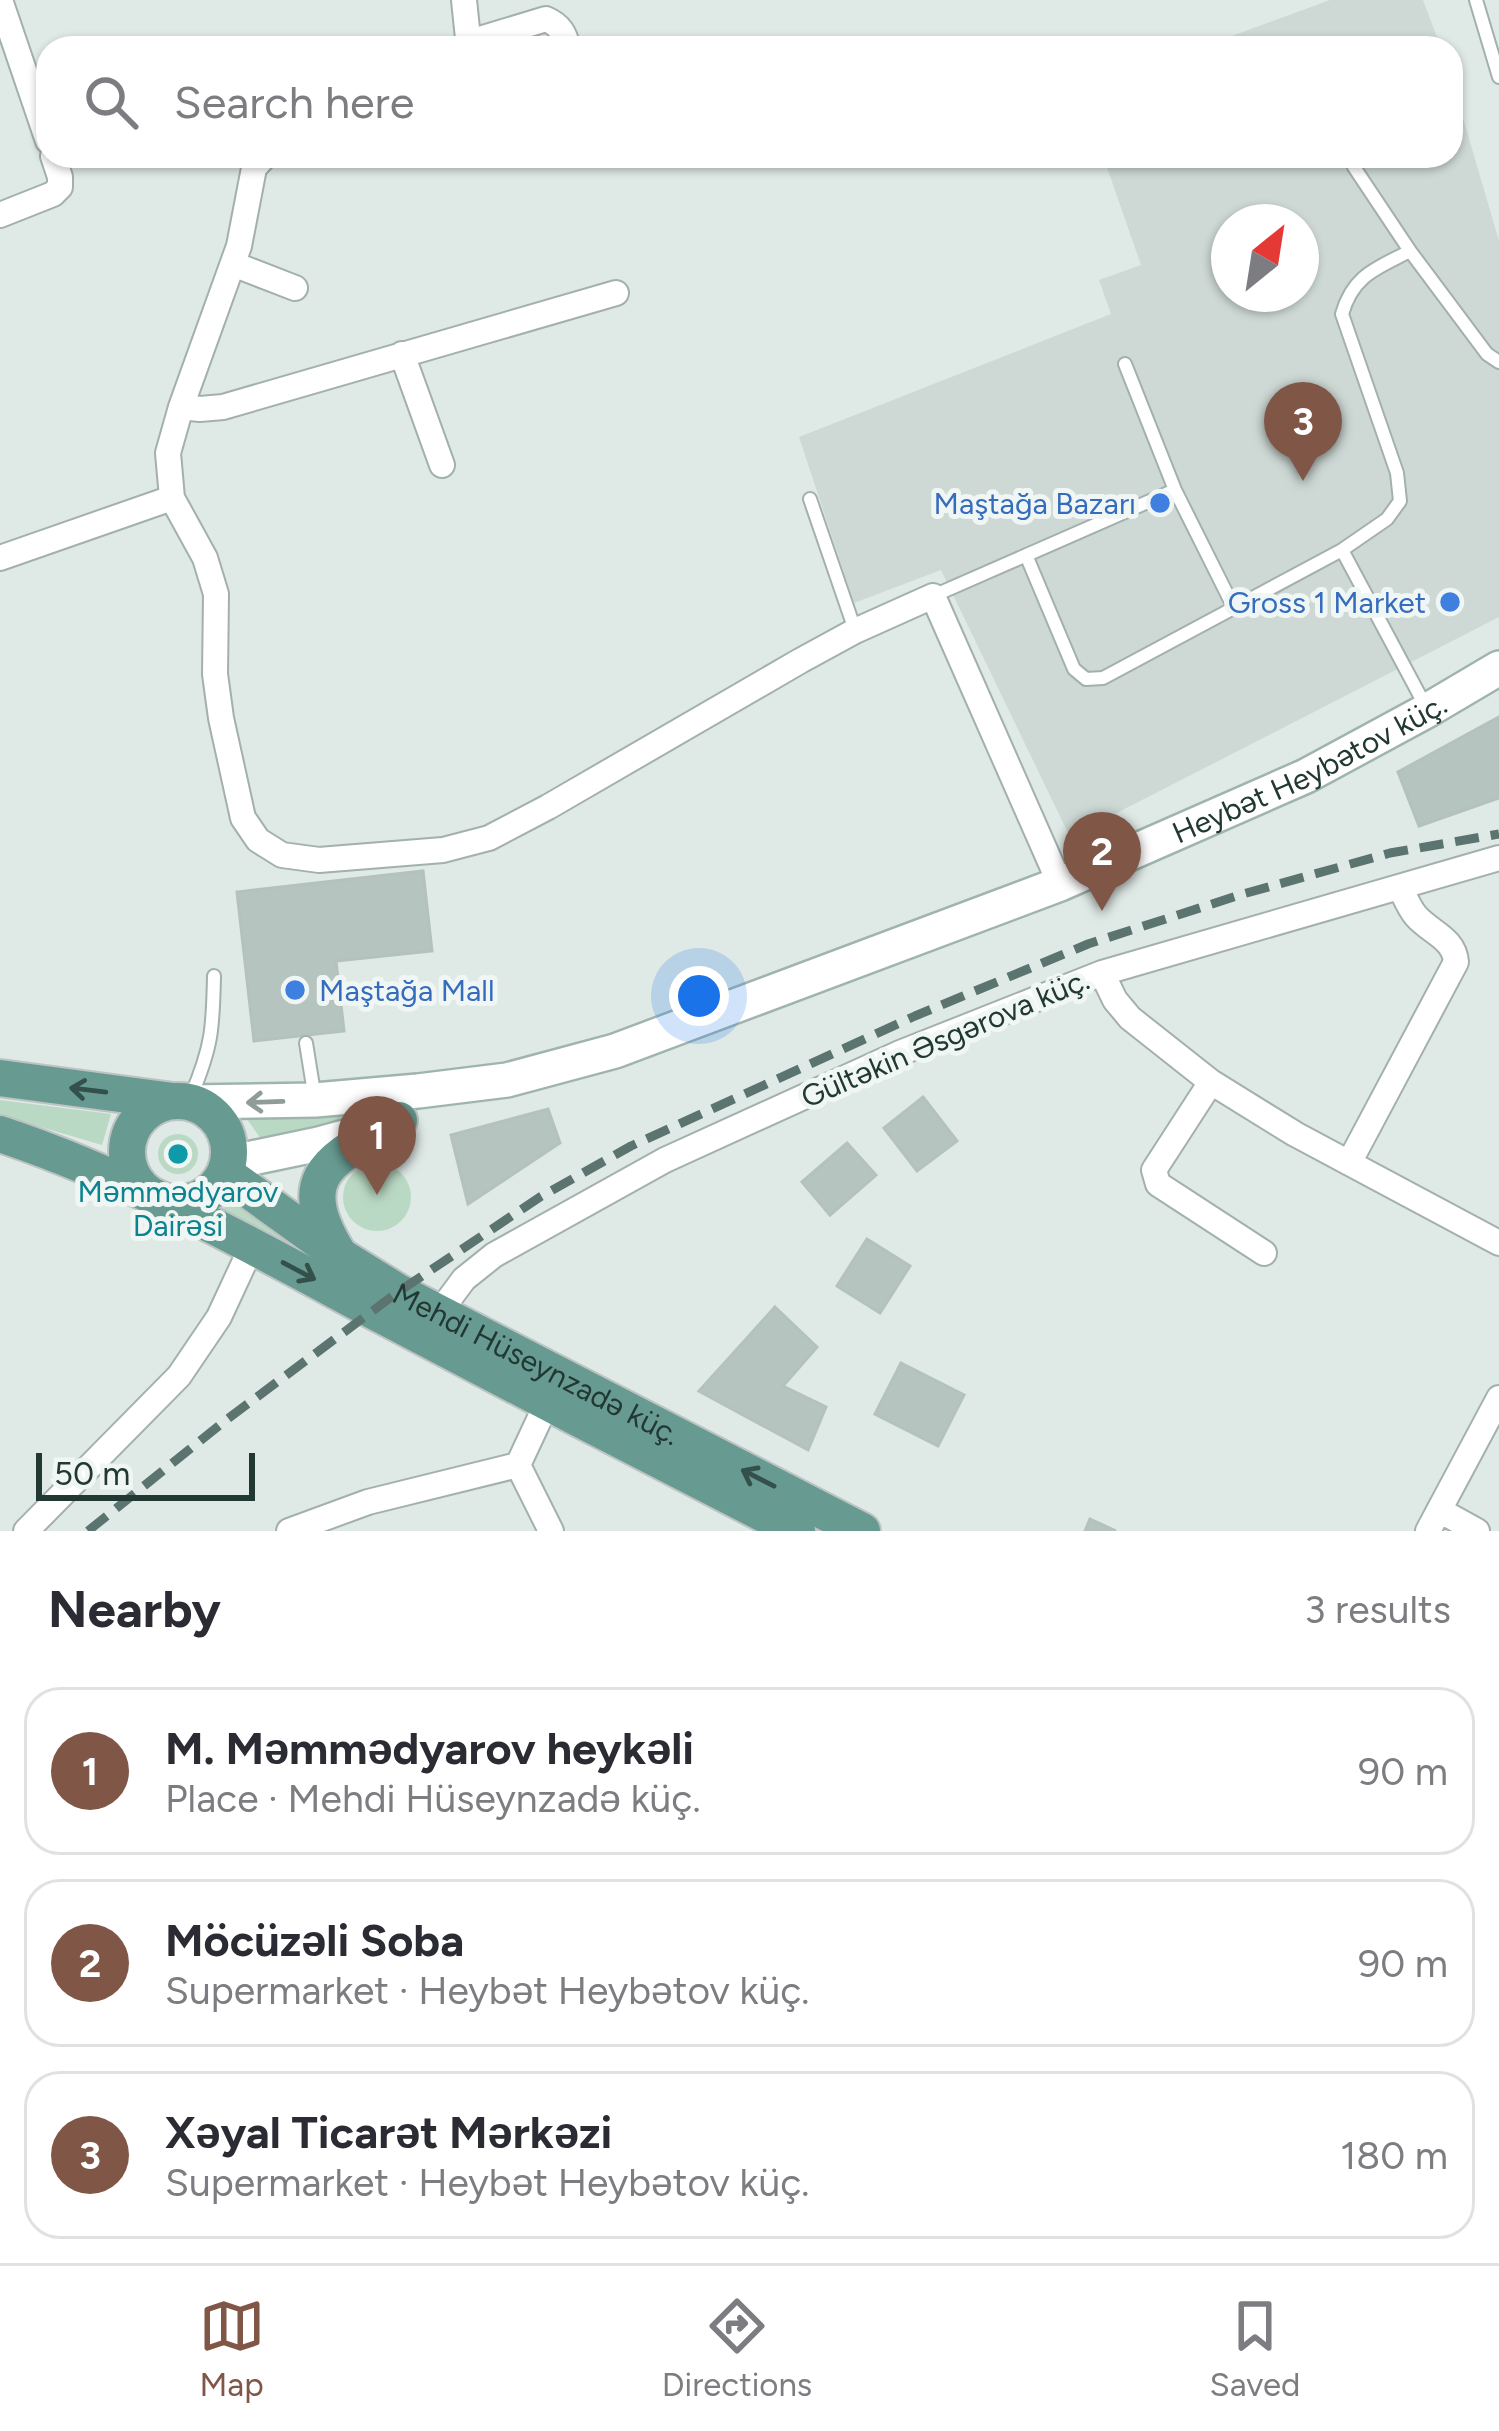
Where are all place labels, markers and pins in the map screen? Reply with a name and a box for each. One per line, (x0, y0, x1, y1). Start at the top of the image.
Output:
pin: 3 (1264, 382, 1342, 481)
place label: Maştağa Bazarı (934, 485, 1136, 522)
marker: Maştağa Bazarı (1147, 490, 1173, 516)
place label: Gross 1 Market (1228, 584, 1426, 621)
marker: Gross 1 Market (1437, 589, 1463, 615)
pin: 2 (1063, 812, 1141, 911)
place label: Maştağa Mall (319, 972, 495, 1009)
marker: Maştağa Mall (282, 977, 308, 1003)
pin: 1 (338, 1096, 416, 1195)
marker: Məmmədyarov Dairəsi (165, 1141, 191, 1167)
place label: Məmmədyarov Dairəsi (78, 1173, 279, 1244)

